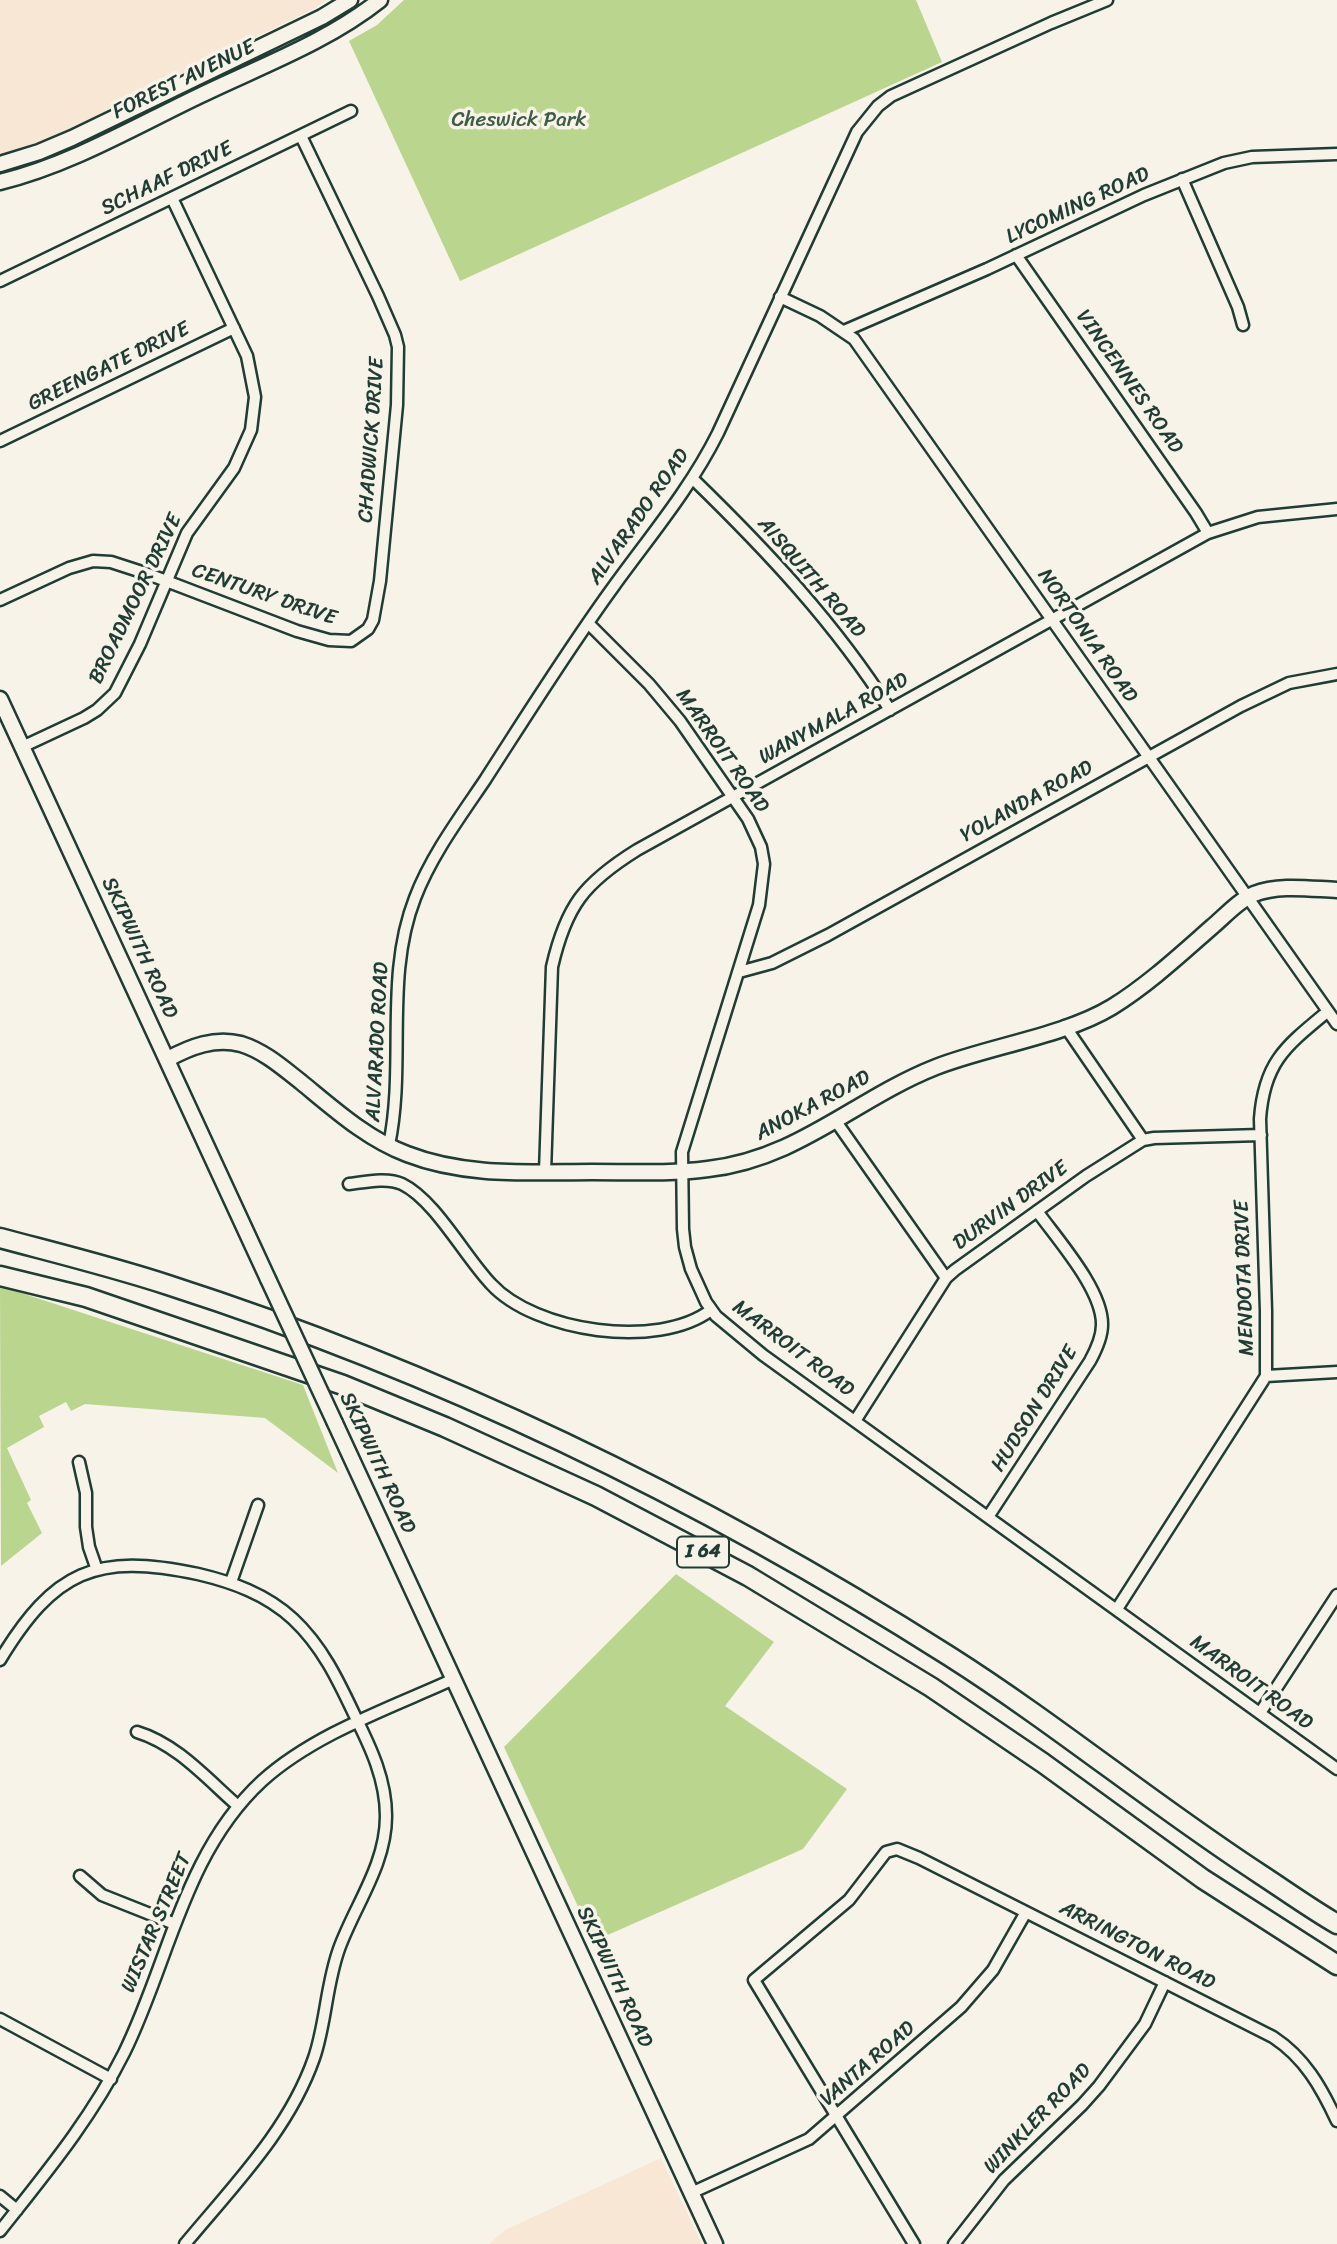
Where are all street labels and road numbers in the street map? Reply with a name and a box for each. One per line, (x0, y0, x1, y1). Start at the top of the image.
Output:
street label: FOREST AVENUE (109, 35, 259, 125)
street label: SCHAAF DRIVE (97, 136, 237, 222)
street label: LYCOMING ROAD (1002, 162, 1154, 250)
street label: VINCENNES ROAD (1070, 305, 1188, 459)
street label: GREENGATE DRIVE (24, 317, 194, 417)
street label: CHADWICK DRIVE (354, 356, 390, 524)
street label: ALVARADO ROAD (583, 444, 695, 590)
street label: BROADMOOR DRIVE (84, 510, 188, 688)
street label: AISQUITH ROAD (752, 512, 870, 644)
street label: CENTURY DRIVE (188, 558, 340, 632)
street label: NORTONIA ROAD (1031, 564, 1143, 708)
street label: WANYMALA ROAD (755, 668, 913, 770)
street label: MARROIT ROAD (670, 684, 774, 818)
street label: YOLANDA ROAD (956, 755, 1098, 849)
street label: SKIPWITH ROAD (95, 873, 183, 1023)
street label: ALVARADO ROAD (361, 961, 395, 1123)
street label: ANOKA ROAD (751, 1065, 875, 1147)
street label: DURVIN DRIVE (949, 1156, 1073, 1256)
street label: MENDOTA DRIVE (1230, 1200, 1260, 1356)
street label: MARROIT ROAD (727, 1295, 859, 1403)
street label: HUDSON DRIVE (986, 1341, 1084, 1477)
street label: SKIPWITH ROAD (333, 1388, 421, 1538)
road number: I 64 (677, 1536, 729, 1568)
street label: MARROIT ROAD (1185, 1630, 1317, 1736)
street label: WISTAR STREET (116, 1849, 198, 1997)
street label: ARRINGTON ROAD (1055, 1896, 1219, 1996)
street label: SKIPWITH ROAD (570, 1902, 658, 2052)
street label: VANTA ROAD (815, 2016, 921, 2112)
street label: WINKLER ROAD (979, 2058, 1097, 2180)

